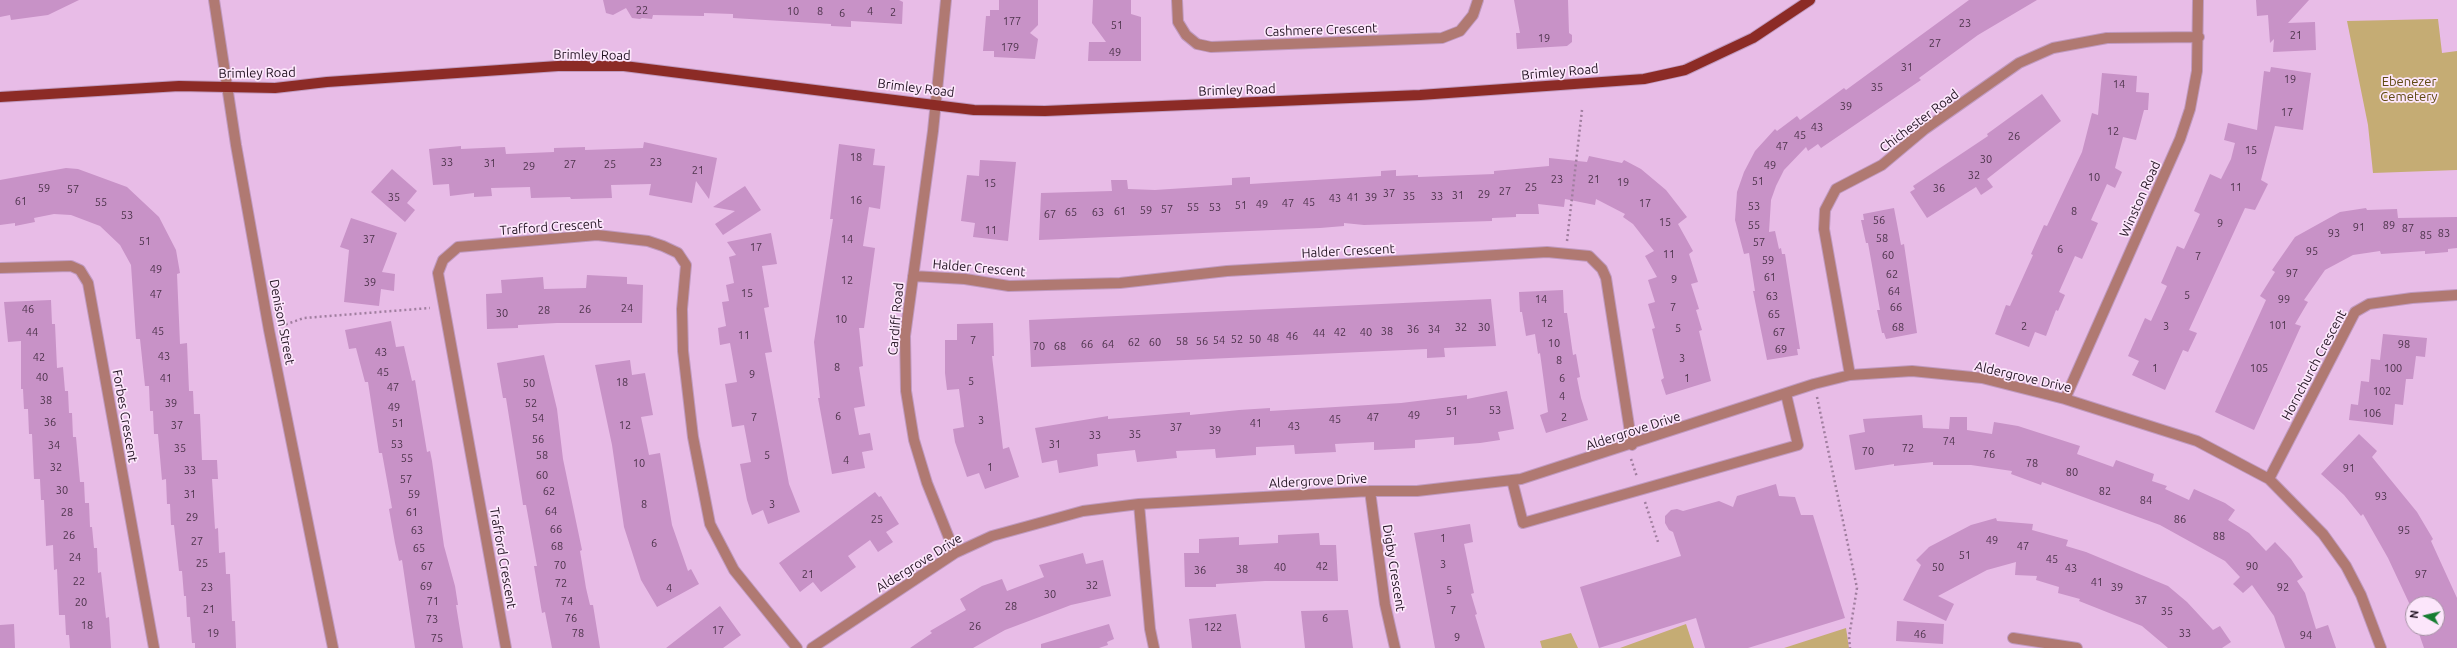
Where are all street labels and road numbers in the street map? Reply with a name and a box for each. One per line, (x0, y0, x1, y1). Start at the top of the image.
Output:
street label: Cashmere Crescent (1264, 20, 1378, 40)
street label: Brimley Road (553, 47, 631, 63)
street label: Brimley Road (1521, 61, 1599, 83)
street label: Brimley Road (218, 65, 296, 81)
street label: Brimley Road (877, 76, 955, 100)
street label: Brimley Road (1198, 81, 1276, 99)
street label: Chichester Road (1876, 86, 1962, 156)
street label: Winston Road (2116, 159, 2164, 239)
street label: Trafford Crescent (499, 216, 603, 238)
street label: Halder Crescent (1301, 241, 1395, 261)
street label: Halder Crescent (932, 256, 1026, 280)
street label: Denison Street (266, 278, 298, 366)
street label: Cardiff Road (885, 282, 907, 356)
street label: Hornchurch Crescent (2278, 307, 2350, 423)
street label: Aldergrove Drive (1973, 358, 2073, 396)
street label: Forbes Crescent (109, 368, 141, 464)
street label: Aldergrove Drive (1584, 408, 1682, 454)
street label: Aldergrove Drive (1268, 471, 1368, 491)
street label: Trafford Crescent (486, 506, 520, 610)
street label: Digby Crescent (1379, 523, 1409, 613)
street label: Aldergrove Drive (873, 530, 965, 596)

